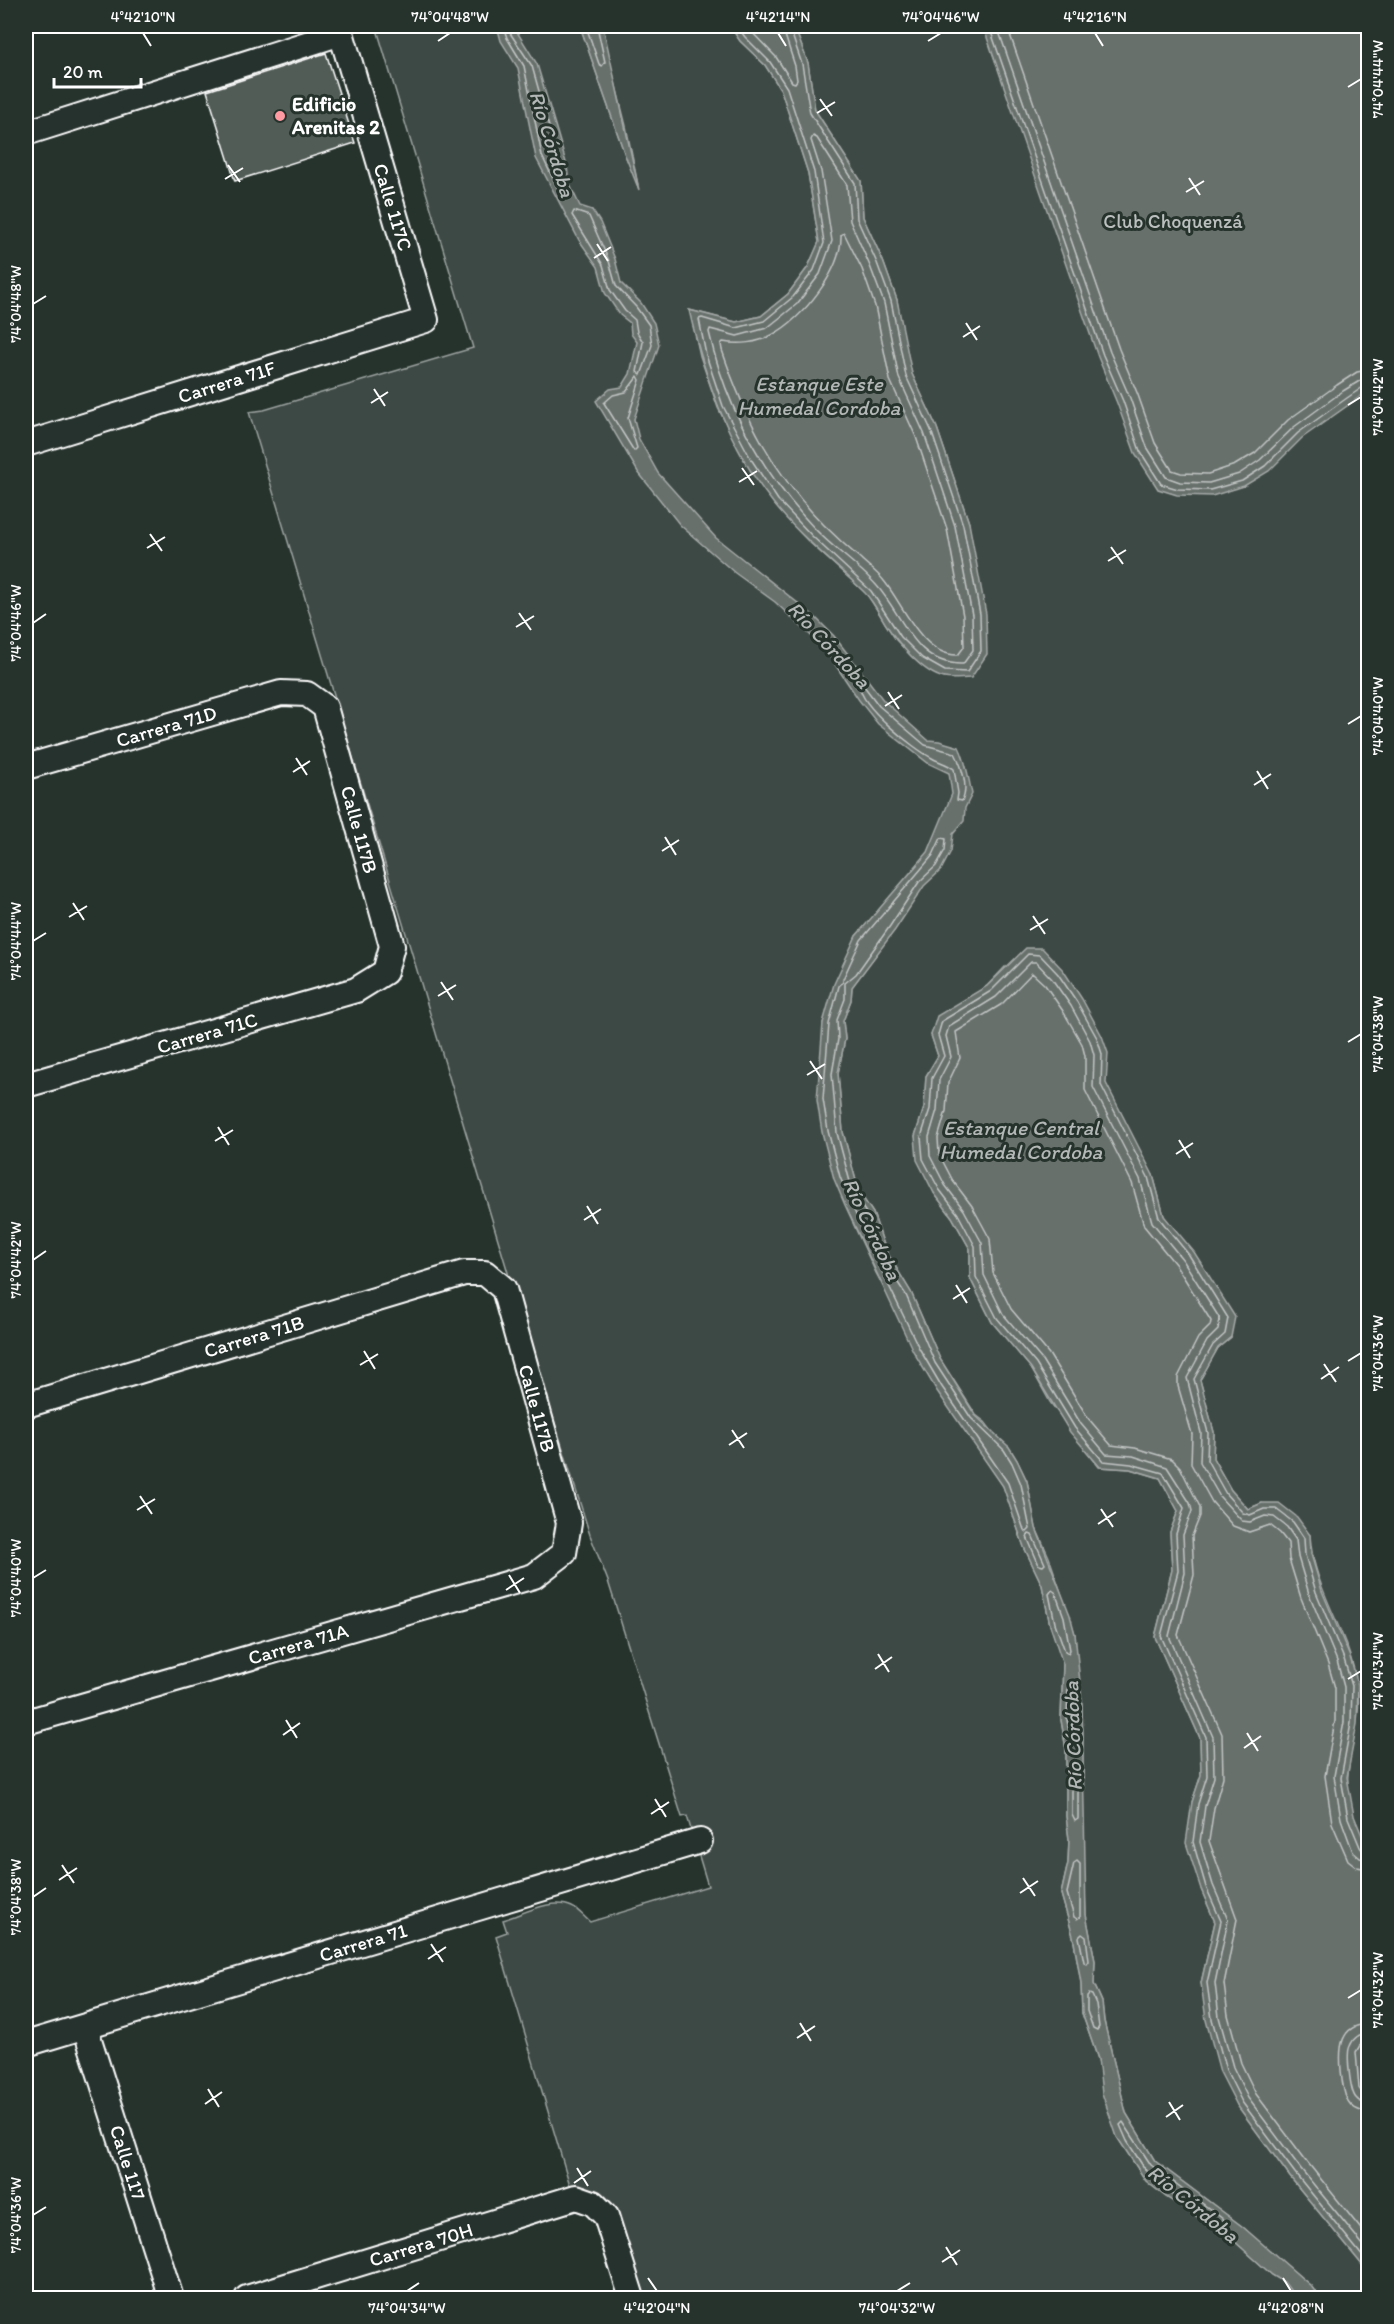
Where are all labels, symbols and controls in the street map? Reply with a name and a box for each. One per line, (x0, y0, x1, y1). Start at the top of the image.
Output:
text: 4°42'10"N (111, 8, 175, 26)
text: 74°04'48"W (411, 8, 489, 26)
text: 4°42'14"N (746, 8, 810, 26)
text: 74°04'46"W (902, 8, 980, 26)
text: 4°42'16"N (1063, 8, 1127, 26)
text: 74°04'44"W (1369, 40, 1387, 118)
scale bar (54, 51, 141, 89)
text: 20 m (63, 61, 103, 83)
water label: Río Córdoba (524, 88, 581, 200)
place label: Edificio Arenitas 2 (291, 92, 380, 139)
marker: Edificio Arenitas 2 (273, 109, 287, 123)
street label: Calle 117C (368, 160, 418, 254)
park label: Club Choquenzá (1103, 209, 1243, 233)
text: 74°04'48"W (7, 265, 25, 343)
street label: Carrera 71F (175, 355, 279, 408)
text: 74°04'42"W (1369, 358, 1387, 436)
water label: Estanque Este Humedal Cordoba (738, 371, 901, 420)
text: 74°04'46"W (7, 584, 25, 662)
water label: Río Córdoba (783, 596, 876, 693)
text: 74°04'40"W (1369, 677, 1387, 755)
street label: Carrera 71D (113, 700, 219, 752)
street label: Calle 117B (336, 783, 383, 876)
text: 74°04'44"W (7, 902, 25, 980)
text: 74°04'38"W (1369, 996, 1387, 1072)
street label: Carrera 71C (154, 1007, 260, 1059)
water label: Estanque Central Humedal Cordoba (940, 1115, 1103, 1164)
water label: Río Córdoba (838, 1174, 907, 1284)
text: 74°04'42"W (7, 1221, 25, 1299)
street label: Carrera 71B (201, 1310, 307, 1363)
text: 74°04'36"W (1369, 1315, 1387, 1391)
street label: Calle 117B (513, 1362, 561, 1455)
text: 74°04'40"W (7, 1539, 25, 1617)
street label: Carrera 71A (245, 1618, 351, 1670)
text: 74°04'34"W (1369, 1632, 1387, 1710)
water label: Río Córdoba (1058, 1681, 1087, 1791)
text: 74°04'38"W (7, 1859, 25, 1935)
street label: Carrera 71 (316, 1918, 410, 1967)
text: 74°04'32"W (1369, 1952, 1387, 2028)
street label: Calle 117 (105, 2122, 151, 2203)
water label: Río Córdoba (1143, 2159, 1244, 2248)
text: 74°04'36"W (7, 2177, 25, 2253)
street label: Carrera 70H (366, 2217, 476, 2272)
text: 74°04'34"W (368, 2299, 446, 2317)
text: 4°42'04"N (624, 2299, 691, 2317)
text: 74°04'32"W (859, 2299, 935, 2317)
text: 4°42'08"N (1258, 2299, 1324, 2317)

